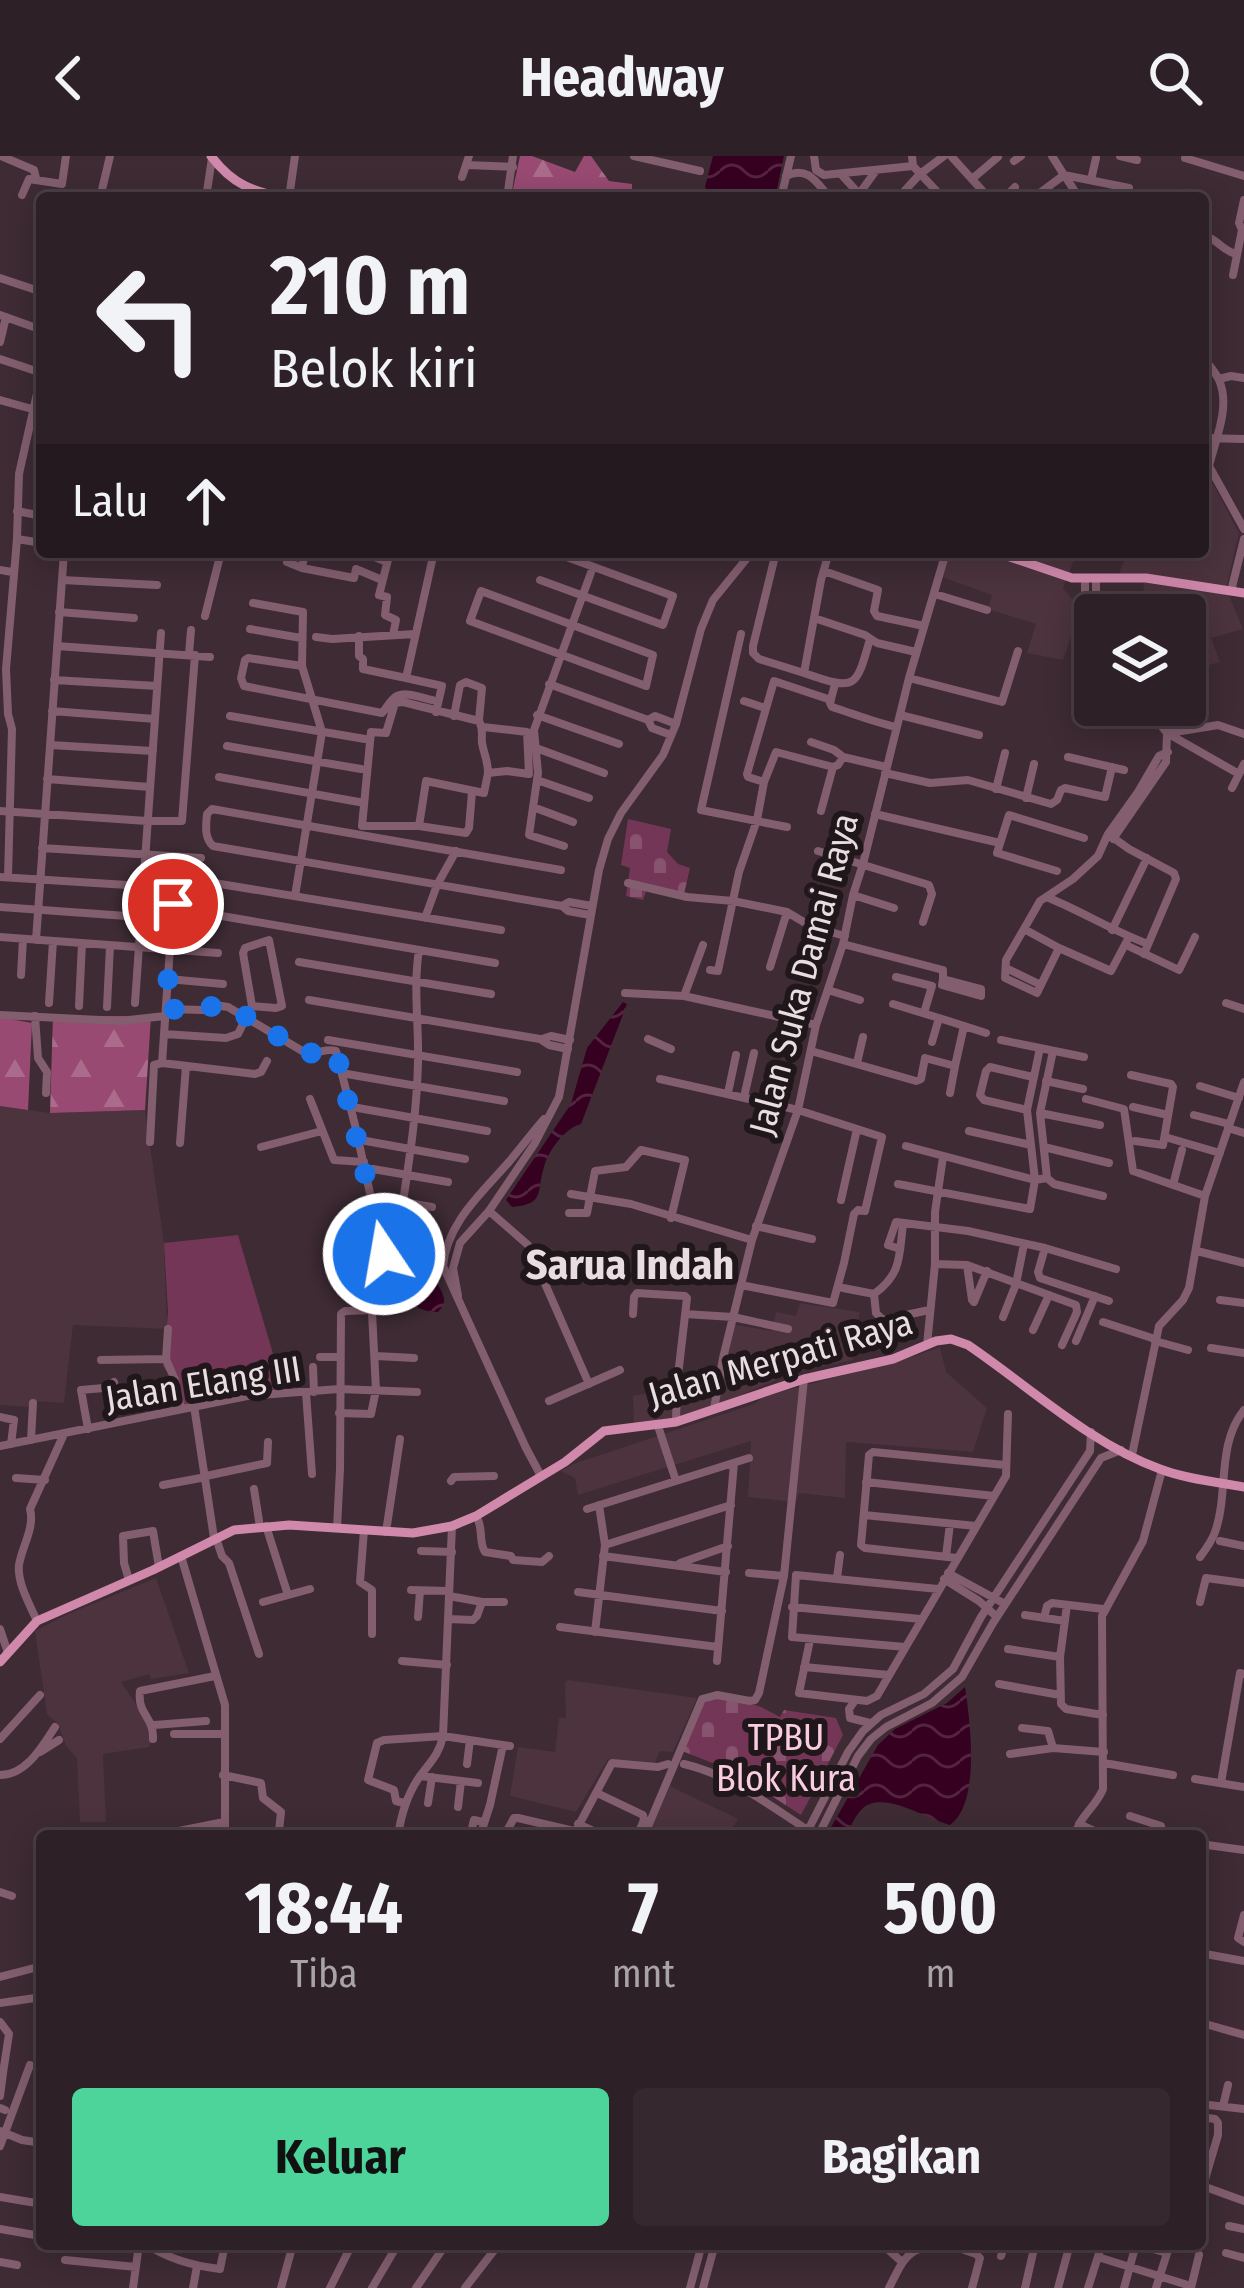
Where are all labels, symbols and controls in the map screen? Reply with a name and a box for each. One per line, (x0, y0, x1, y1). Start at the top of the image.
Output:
icon: back (36, 45, 102, 111)
icon: search (1142, 45, 1208, 111)
text: Headway (520, 46, 724, 110)
text: 210 m (270, 235, 470, 336)
icon: left (72, 240, 228, 396)
text: Belok kiri (270, 337, 478, 401)
icon: ahead (173, 468, 239, 534)
text: Lalu (72, 474, 149, 528)
map controls (1074, 594, 1206, 726)
button: layers (1074, 594, 1206, 726)
street label: Jalan Suka Damai Raya (740, 809, 868, 1140)
pin (122, 853, 224, 955)
icon: arrive (140, 871, 206, 937)
position arrow (321, 1191, 447, 1317)
district label: Sarua Indah (526, 1240, 734, 1290)
street label: Jalan Merpati Raya (643, 1300, 917, 1418)
street label: Jalan Elang III (102, 1347, 304, 1421)
park label: TPBU Blok Kura (716, 1716, 856, 1801)
text: 18:44 (245, 1866, 403, 1952)
text: 7 (628, 1866, 659, 1952)
text: 500 (883, 1866, 997, 1952)
text: Tiba (290, 1951, 358, 1997)
text: mnt (612, 1951, 675, 1997)
text: m (925, 1951, 955, 1997)
button: Keluar (72, 2088, 609, 2226)
button: Bagikan (633, 2088, 1170, 2226)

